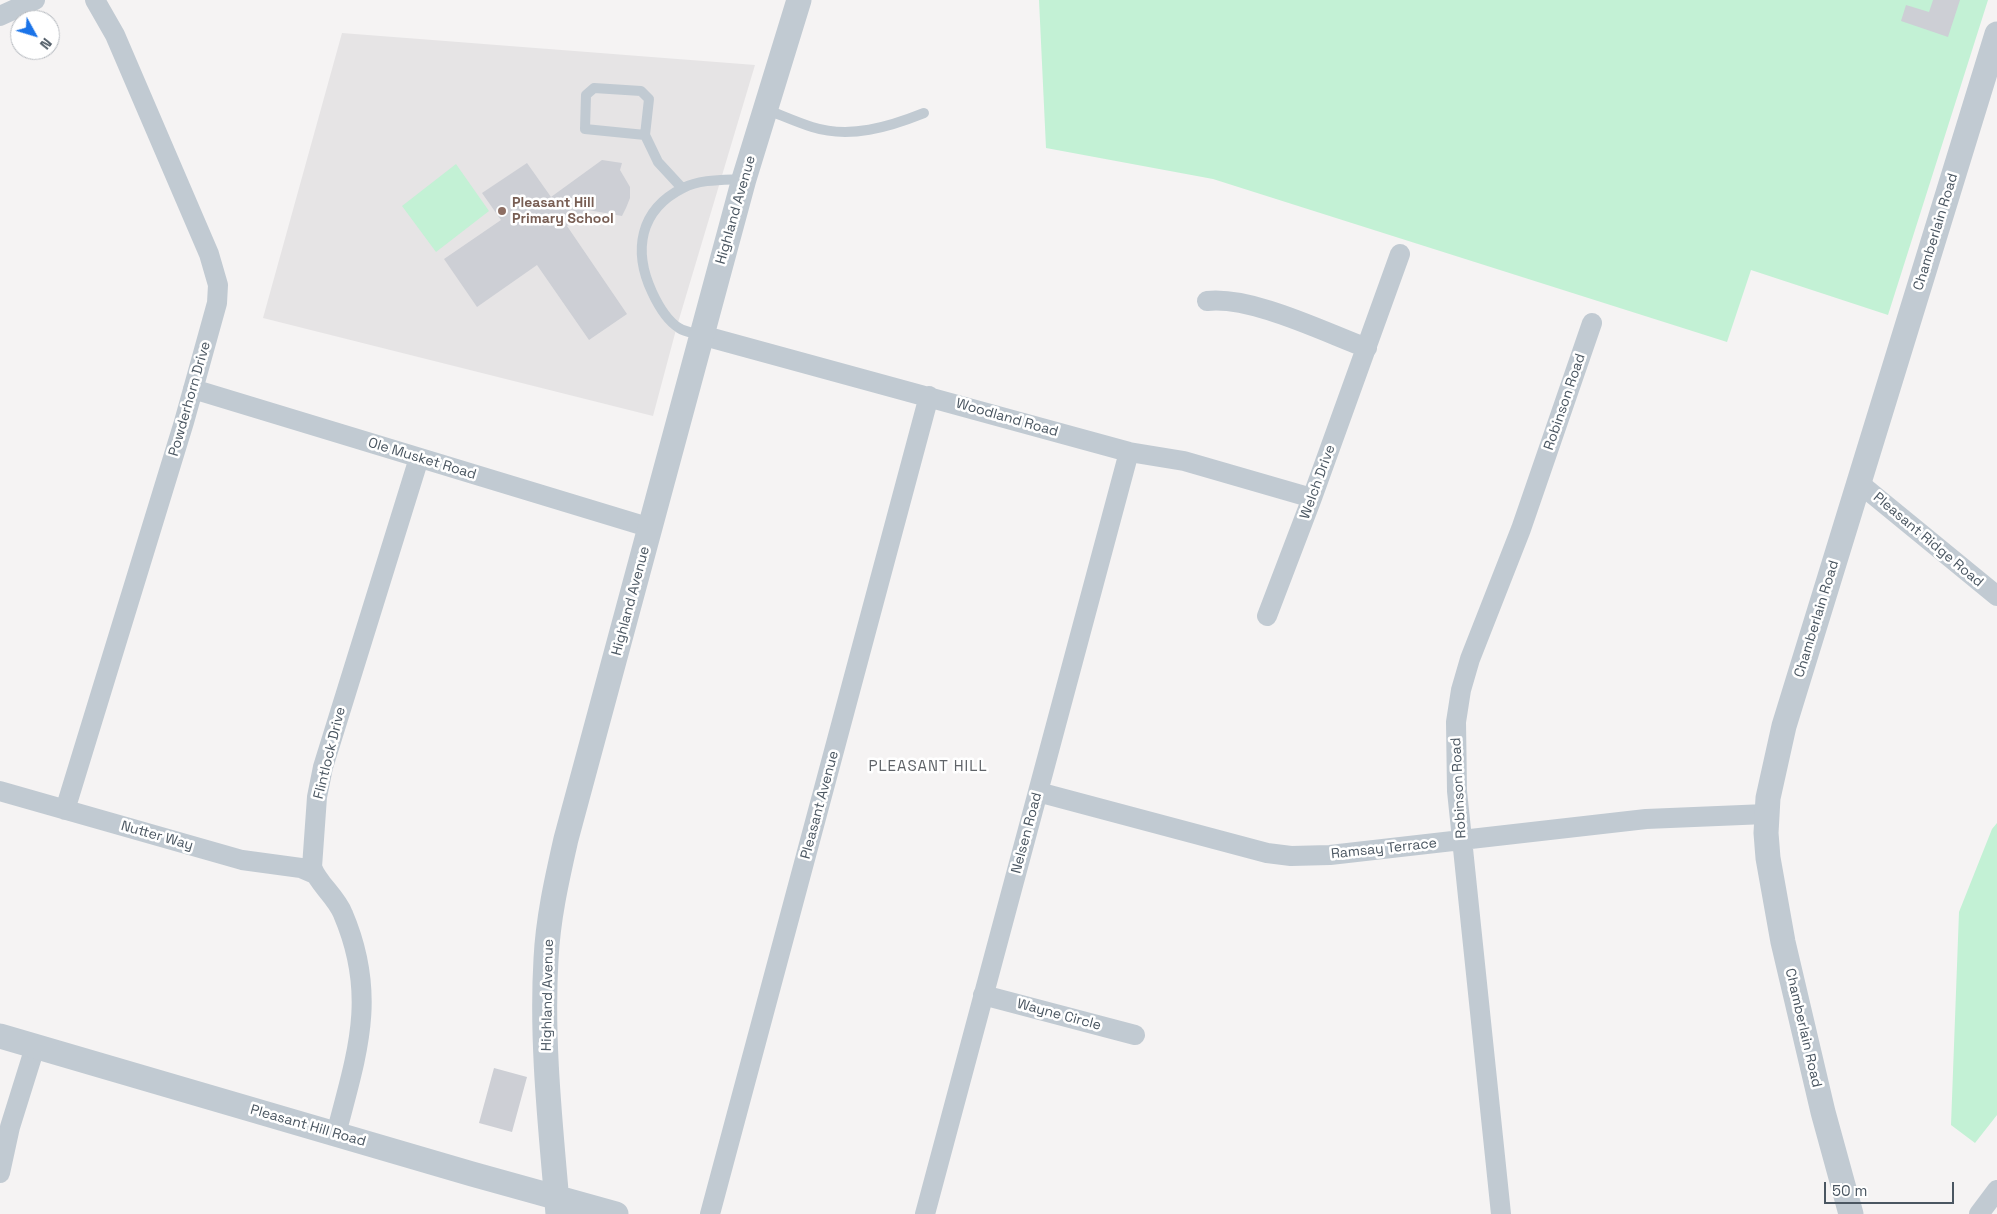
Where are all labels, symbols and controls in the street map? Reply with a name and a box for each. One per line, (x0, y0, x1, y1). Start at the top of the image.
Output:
north arrow (10, 10, 60, 60)
text: N (36, 34, 56, 53)
street label: Highland Avenue (712, 154, 760, 266)
street label: Chamberlain Road (1910, 171, 1962, 293)
place label: Pleasant Hill Primary School (512, 195, 614, 228)
marker: Pleasant Hill Primary School (496, 205, 508, 217)
street label: Powderhorn Drive (166, 340, 214, 458)
street label: Robinson Road (1541, 351, 1589, 453)
street label: Woodland Road (954, 395, 1060, 441)
street label: Ole Musket Road (366, 435, 478, 483)
street label: Welch Drive (1297, 443, 1339, 521)
street label: Pleasant Ridge Road (1870, 489, 1986, 591)
street label: Highland Avenue (608, 545, 654, 657)
street label: Chamberlain Road (1791, 558, 1843, 680)
street label: Flintlock Drive (310, 705, 350, 801)
street label: Robinson Road (1448, 737, 1470, 839)
street label: Pleasant Avenue (797, 749, 843, 861)
district label: PLEASANT HILL (867, 758, 989, 776)
street label: Nelsen Road (1008, 791, 1046, 875)
street label: Nutter Way (119, 818, 195, 854)
street label: Ramsay Terrace (1330, 835, 1438, 863)
street label: Highland Avenue (539, 939, 557, 1051)
street label: Chamberlain Road (1781, 967, 1825, 1089)
street label: Wayne Circle (1015, 996, 1103, 1034)
street label: Pleasant Hill Road (248, 1101, 368, 1151)
scale bar (1827, 1172, 1957, 1204)
text: 50 m (1832, 1181, 1867, 1200)

